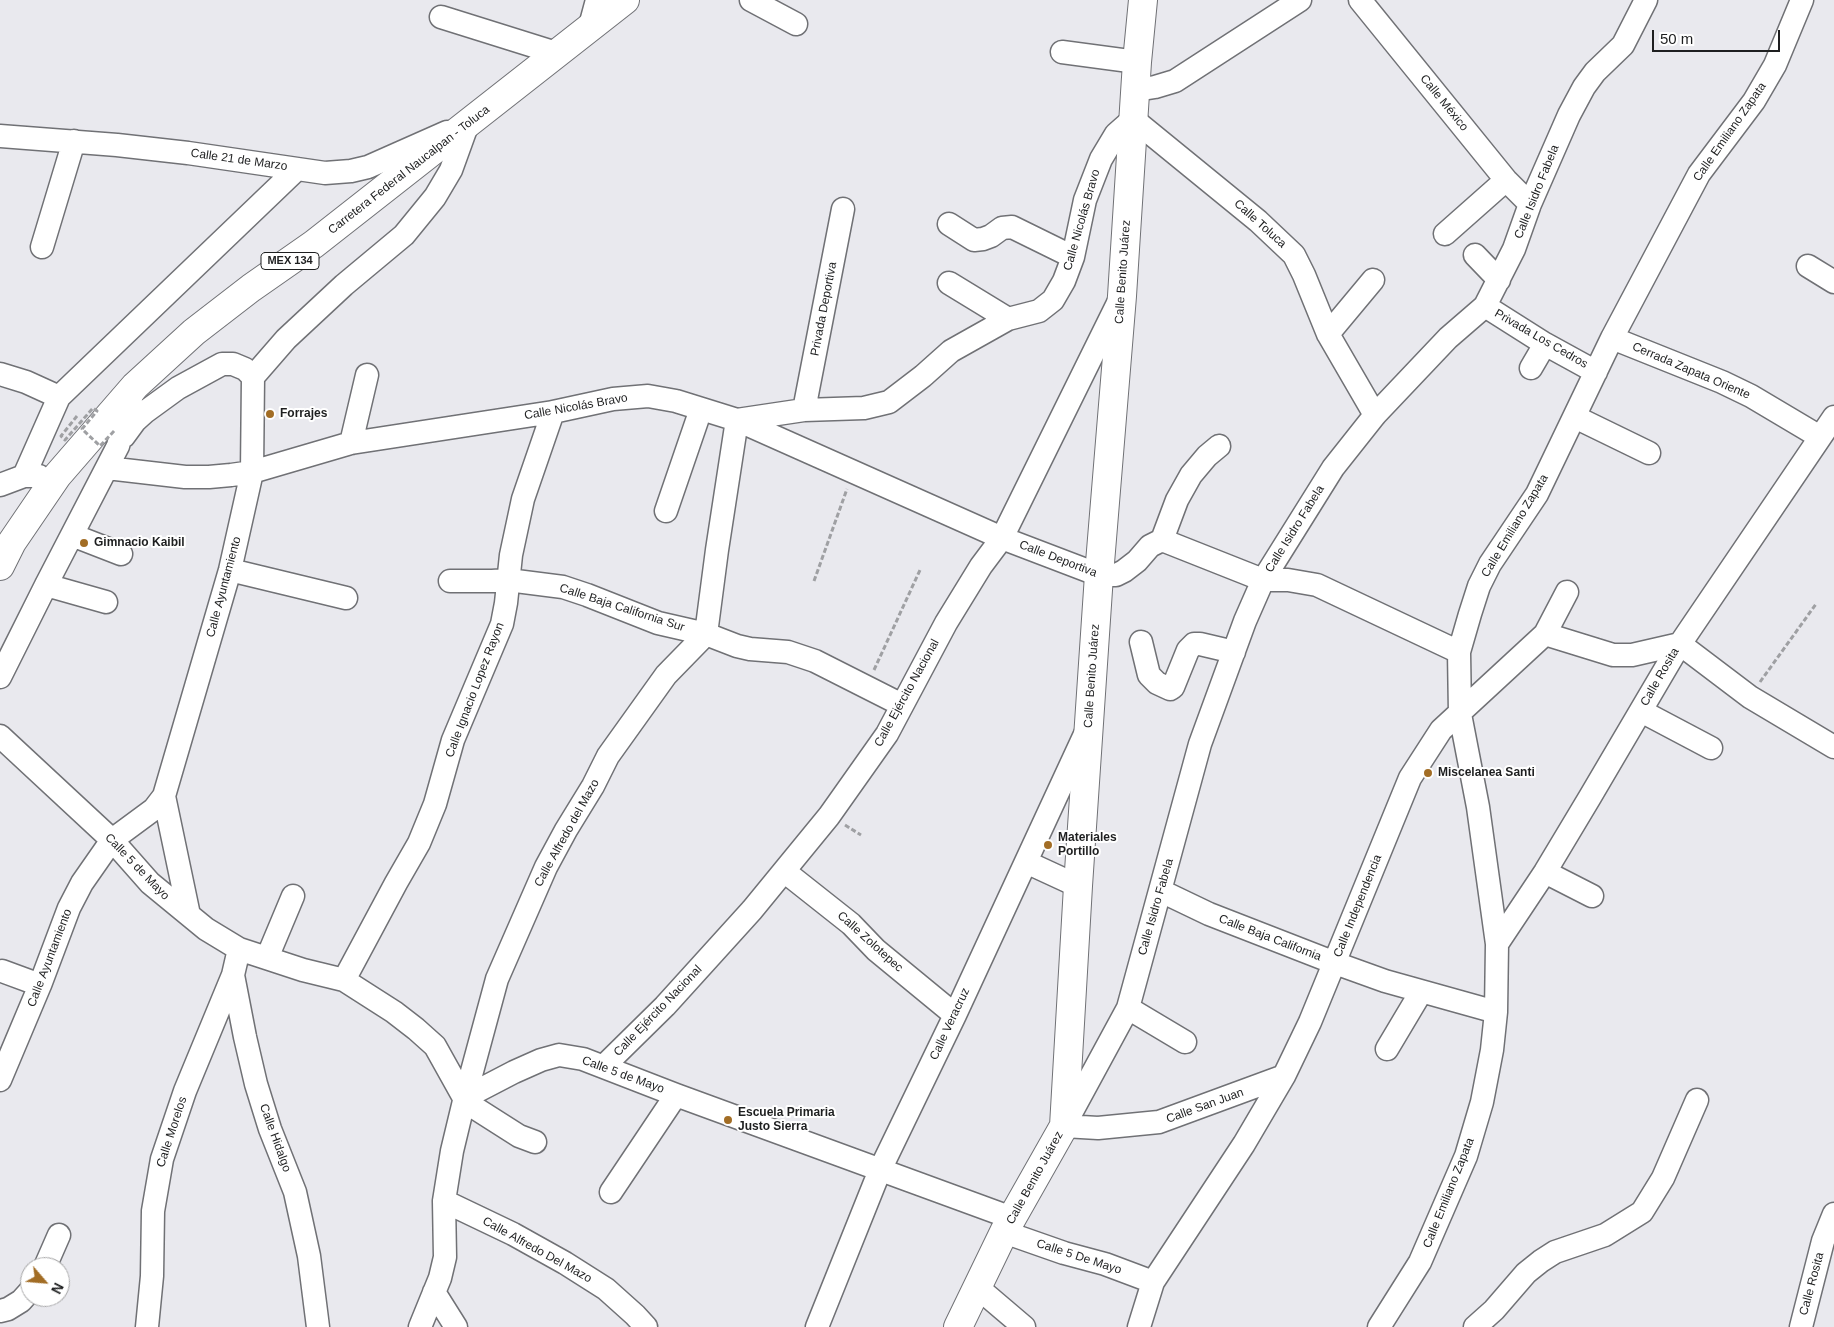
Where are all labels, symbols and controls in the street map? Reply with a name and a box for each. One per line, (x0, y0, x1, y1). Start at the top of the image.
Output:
scale bar (1654, 20, 1782, 52)
text: 50 m (1660, 30, 1693, 47)
street label: Calle México (1417, 72, 1471, 134)
street label: Calle Emiliano Zapata (1690, 80, 1770, 184)
street label: Carretera Federal Naucalpan - Toluca (325, 103, 493, 237)
street label: Calle Isidro Fabela (1512, 143, 1562, 241)
street label: Calle 21 de Marzo (190, 146, 288, 174)
street label: Calle Nicolás Bravo (1061, 168, 1103, 272)
street label: Calle Toluca (1231, 197, 1289, 251)
street label: Calle Benito Juárez (1112, 220, 1134, 324)
road number: MEX 134 (261, 252, 319, 270)
street label: Privada Deportiva (808, 261, 840, 357)
street label: Privada Los Cedros (1492, 306, 1590, 372)
street label: Cerrada Zapata Oriente (1630, 340, 1752, 402)
street label: Calle Nicolás Bravo (523, 391, 629, 423)
place label: Forrajes (280, 407, 327, 421)
marker: Forrajes (264, 408, 276, 420)
street label: Calle Emiliano Zapata (1479, 472, 1551, 580)
street label: Calle Isidro Fabela (1262, 483, 1328, 575)
street label: Calle Ayuntamiento (204, 535, 244, 639)
place label: Gimnacio Kaibil (94, 536, 185, 550)
marker: Gimnacio Kaibil (78, 537, 90, 549)
street label: Calle Deportiva (1017, 538, 1099, 580)
street label: Calle Baja California Sur (558, 581, 686, 635)
street label: Calle Ignacio Lopez Rayon (443, 620, 507, 760)
street label: Calle Benito Juárez (1081, 624, 1103, 728)
street label: Calle Ejército Nacional (871, 637, 943, 749)
street label: Calle Rosita (1638, 645, 1682, 709)
place label: Miscelanea Santi (1438, 766, 1535, 780)
marker: Miscelanea Santi (1422, 767, 1434, 779)
street label: Calle Alfredo del Mazo (531, 777, 603, 889)
street label: Calle 5 de Mayo (102, 831, 172, 903)
place label: Materiales Portillo (1058, 831, 1117, 859)
marker: Materiales Portillo (1042, 839, 1054, 851)
street label: Calle Independencia (1331, 853, 1385, 959)
street label: Calle Isidro Fabela (1135, 857, 1177, 957)
street label: Calle Ayuntamiento (25, 907, 75, 1009)
street label: Calle Zolotepec (834, 909, 906, 975)
street label: Calle Baja California (1217, 912, 1323, 964)
street label: Calle Ejército Nacional (611, 963, 705, 1059)
street label: Calle Veracruz (927, 986, 973, 1062)
street label: Calle 5 de Mayo (580, 1053, 666, 1097)
street label: Calle San Juan (1164, 1085, 1246, 1127)
street label: Calle Morelos (154, 1095, 190, 1169)
street label: Calle Hidalgo (256, 1102, 294, 1174)
place label: Escuela Primaria Justo Sierra (738, 1106, 835, 1134)
marker: Escuela Primaria Justo Sierra (722, 1114, 734, 1126)
street label: Calle Benito Juárez (1003, 1129, 1067, 1227)
street label: Calle Emiliano Zapata (1420, 1136, 1478, 1250)
street label: Calle Alfredo Del Mazo (480, 1214, 594, 1286)
street label: Calle 5 De Mayo (1035, 1236, 1123, 1278)
street label: Calle Rosita (1797, 1251, 1827, 1317)
north arrow (20, 1257, 70, 1307)
text: N (48, 1280, 67, 1296)

